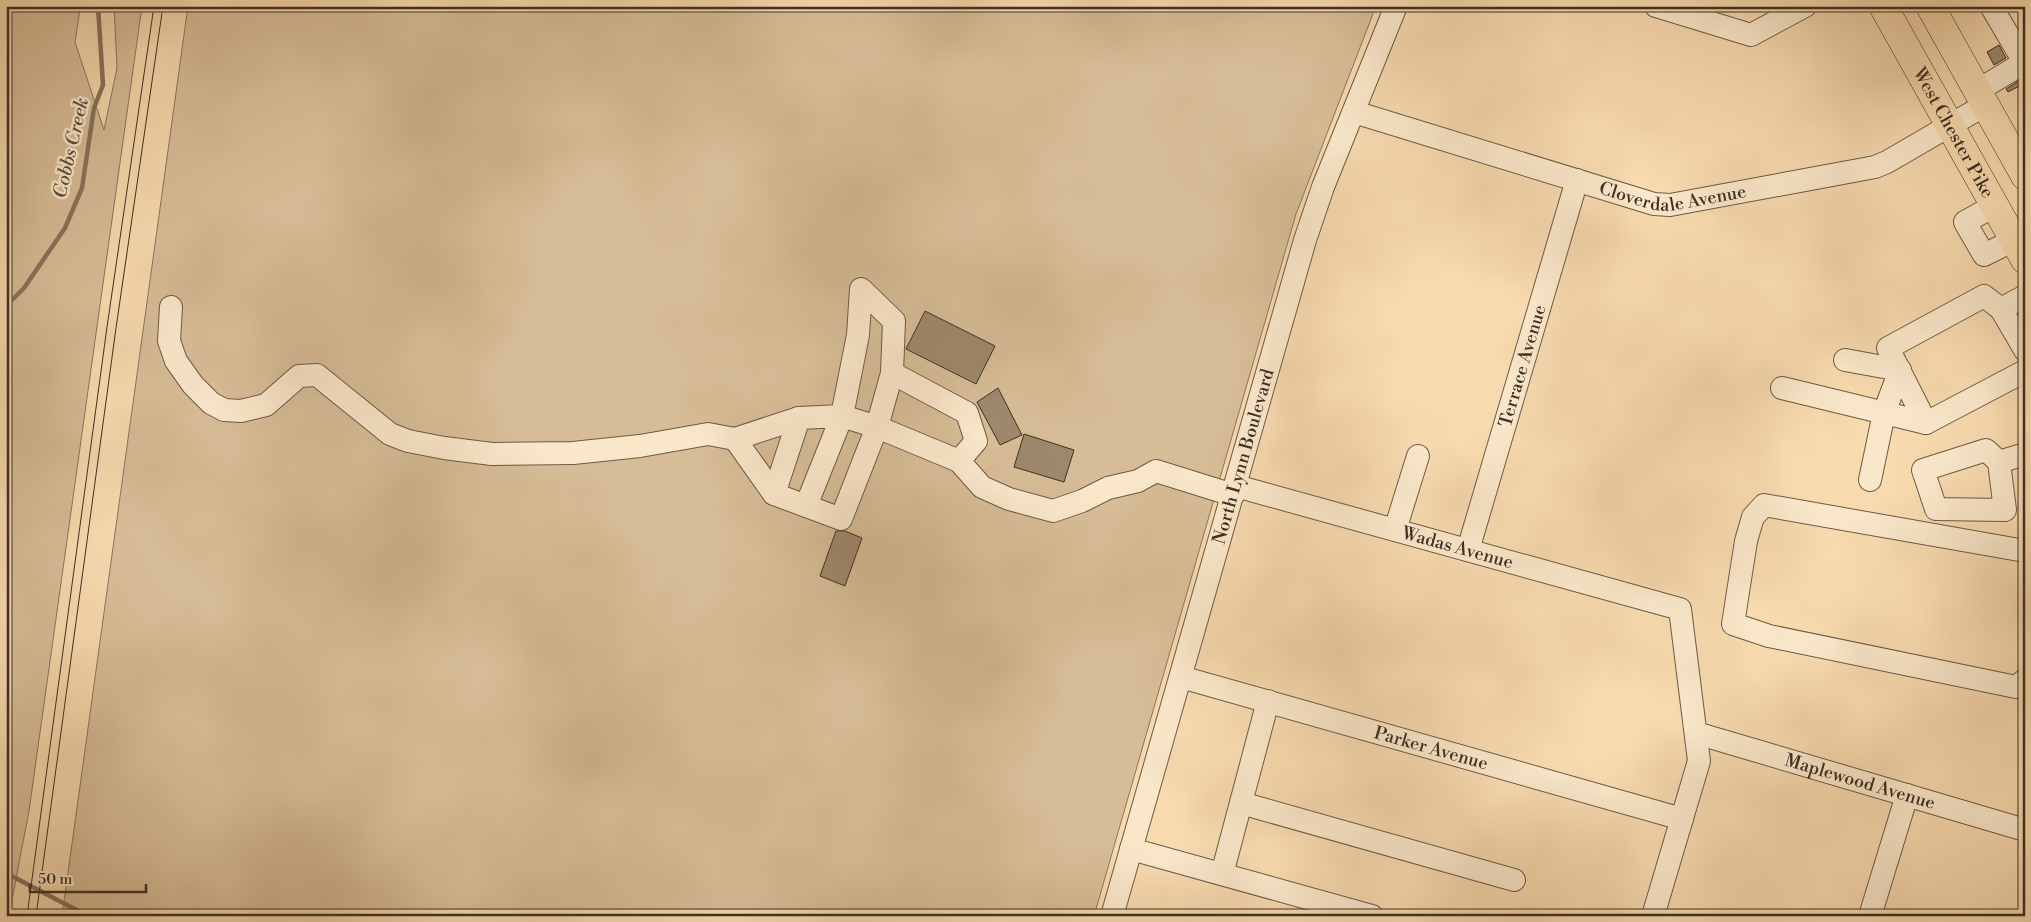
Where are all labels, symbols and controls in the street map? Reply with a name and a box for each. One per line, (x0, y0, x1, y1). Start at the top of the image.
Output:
street label: West Chester Pike (1908, 62, 1999, 202)
water label: Cobbs Creek (48, 95, 94, 200)
street label: Cloverdale Avenue (1596, 176, 1748, 217)
street label: Terrace Avenue (1493, 302, 1551, 430)
street label: North Lynn Boulevard (1207, 365, 1279, 547)
street label: Wadas Avenue (1398, 521, 1516, 574)
street label: Parker Avenue (1372, 721, 1491, 775)
street label: Maplewood Avenue (1782, 748, 1938, 814)
scale bar (30, 862, 146, 894)
text: 50 m (38, 870, 72, 889)

